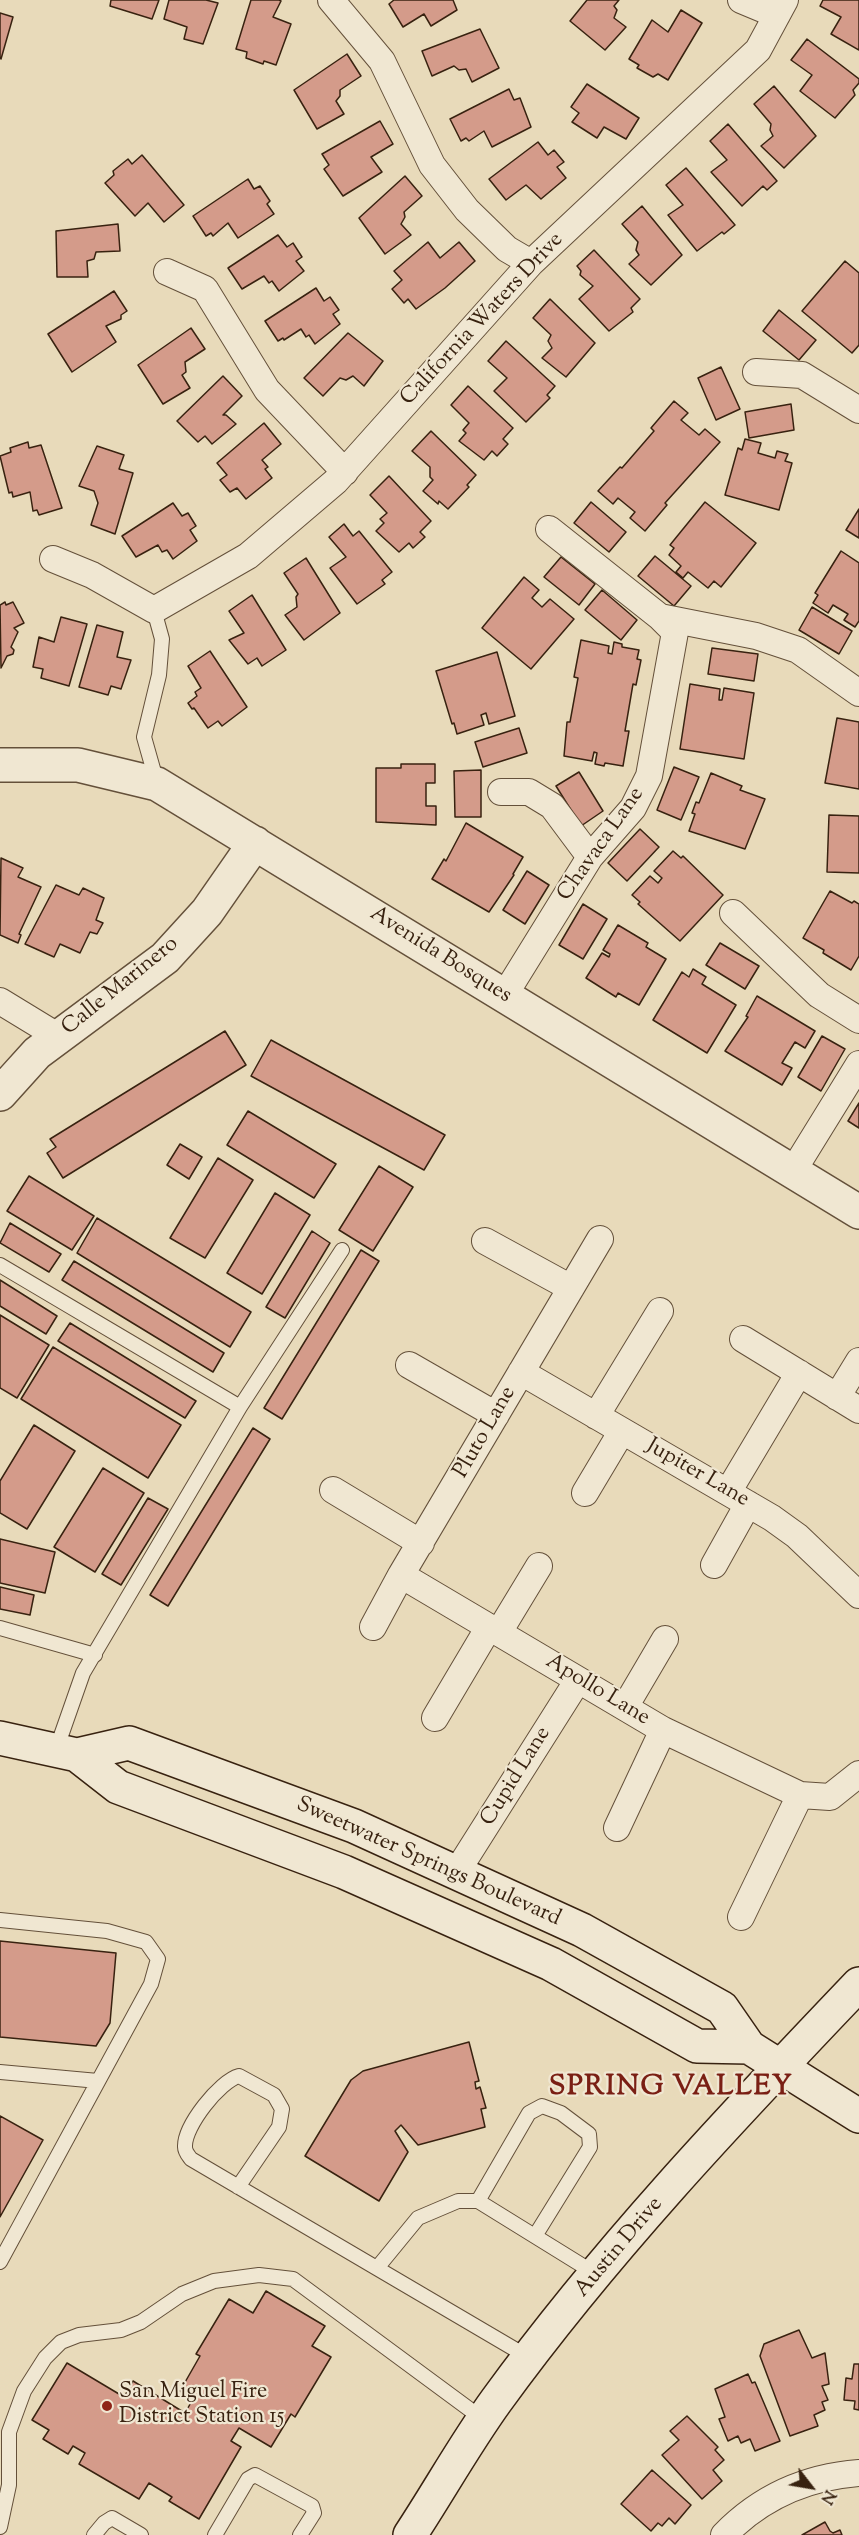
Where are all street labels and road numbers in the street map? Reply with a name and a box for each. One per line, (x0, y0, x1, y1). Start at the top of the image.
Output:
street label: California Waters Drive (396, 228, 570, 412)
street label: Chavaca Lane (553, 783, 651, 907)
street label: Avenida Bosques (364, 902, 516, 1010)
street label: Calle Marinero (57, 932, 185, 1042)
street label: Pluto Lane (449, 1382, 523, 1484)
street label: Jupiter Lane (641, 1434, 753, 1514)
street label: Apollo Lane (540, 1650, 654, 1732)
street label: Cupid Lane (476, 1723, 558, 1831)
street label: Sweetwater Springs Boulevard (292, 1793, 564, 1933)
street label: Austin Drive (570, 2192, 670, 2304)

